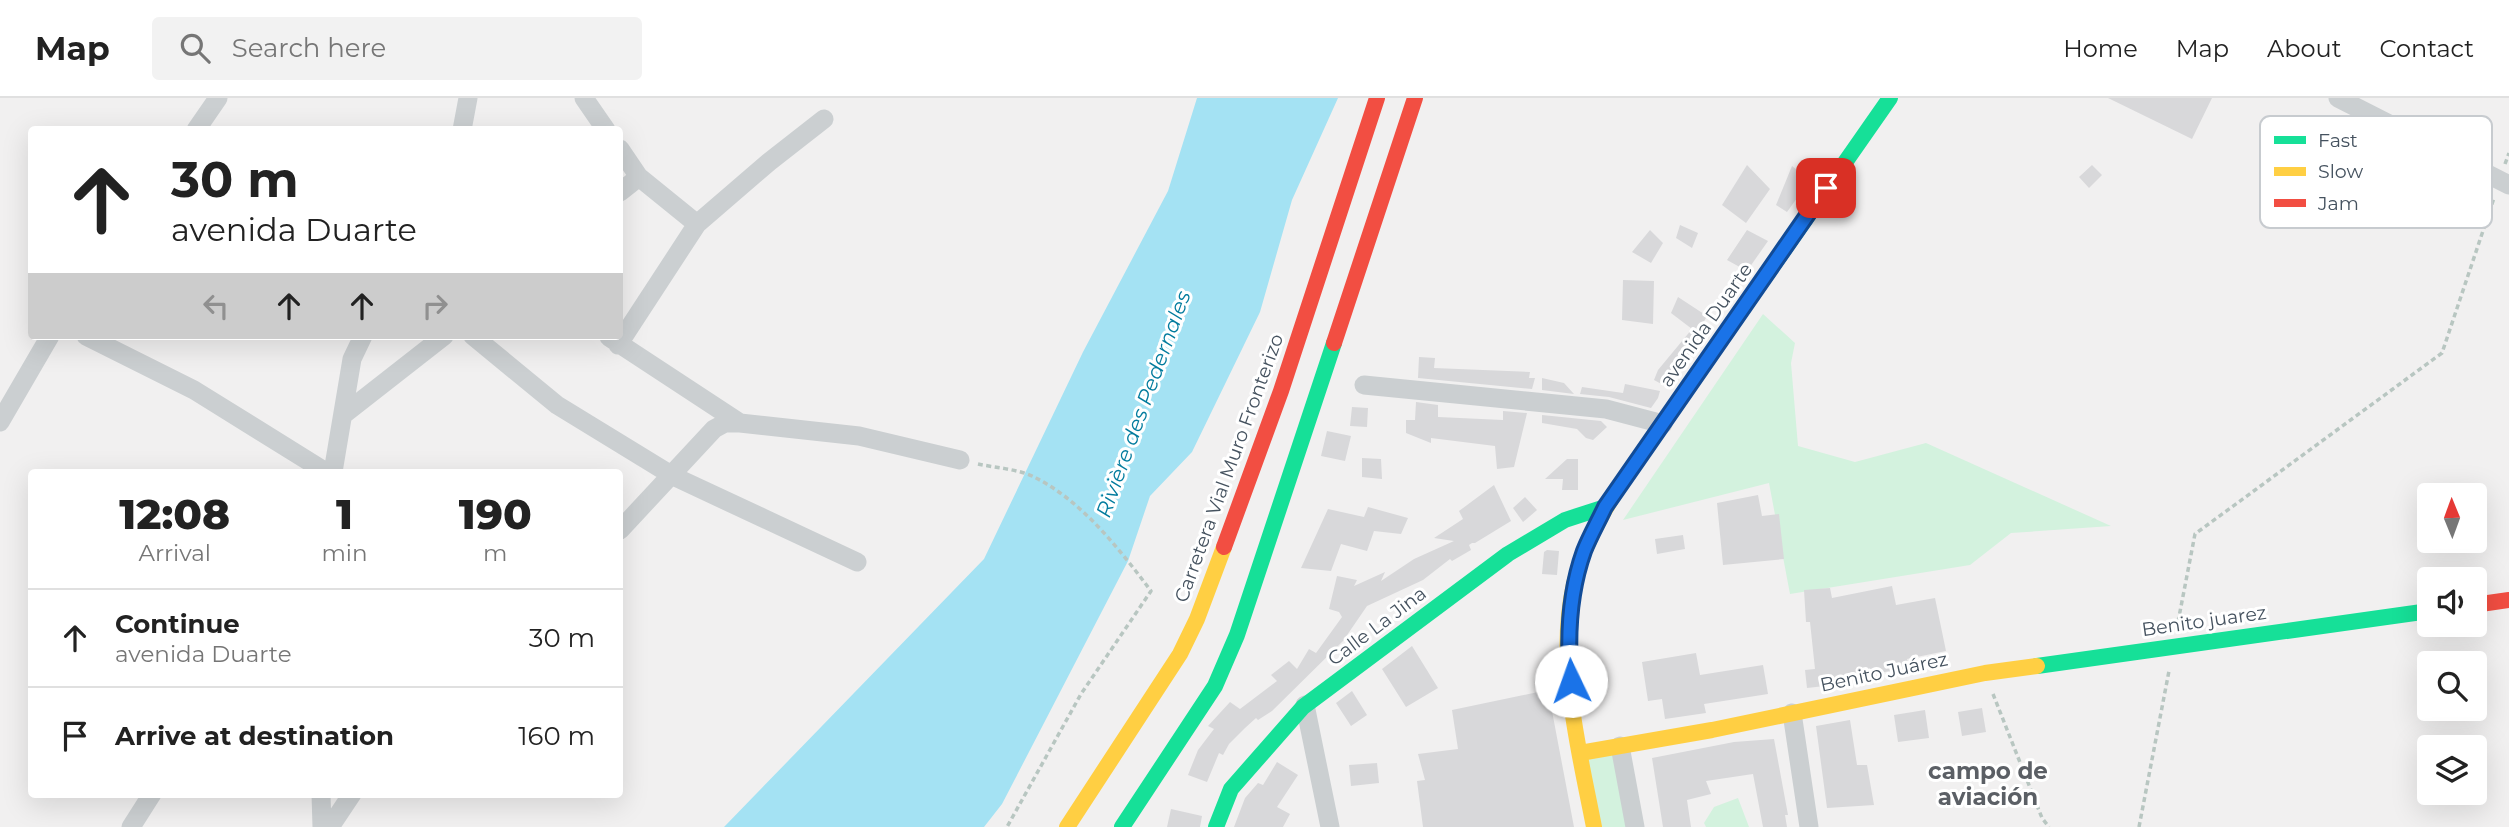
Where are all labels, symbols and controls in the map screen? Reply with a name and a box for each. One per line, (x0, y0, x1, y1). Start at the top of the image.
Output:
search box (152, 17, 642, 80)
text: Map (35, 28, 110, 68)
icon: search (176, 29, 214, 67)
text: Search here (232, 32, 386, 64)
text: Home (2063, 34, 2138, 63)
text: Map (2176, 34, 2229, 63)
text: About (2267, 34, 2341, 63)
text: Contact (2379, 34, 2474, 63)
legend (2260, 116, 2492, 228)
text: Fast (2318, 129, 2358, 152)
text: 30 m (171, 150, 299, 209)
icon: ahead (56, 154, 147, 245)
pin (1796, 158, 1856, 218)
text: Slow (2318, 160, 2363, 183)
icon: arrive (1807, 169, 1845, 207)
text: Jam (2317, 192, 2359, 215)
text: avenida Duarte (171, 210, 417, 249)
street label: avenida Duarte (1655, 259, 1757, 391)
icon: left (197, 287, 235, 325)
icon: ahead (270, 287, 308, 325)
icon: ahead (343, 287, 381, 325)
icon: right (416, 287, 454, 325)
water label: Rivière des Pedernales (1090, 287, 1196, 521)
street label: Carretera Vial Muro Fronterizo (1170, 331, 1288, 605)
north arrow (2417, 483, 2487, 553)
map controls (2417, 483, 2487, 805)
text: 12:08 (119, 488, 230, 540)
text: 1 (336, 488, 353, 540)
text: 190 (459, 488, 532, 540)
text: Arrival (138, 539, 211, 567)
text: min (321, 539, 368, 567)
text: m (483, 539, 507, 567)
button: sound (2417, 567, 2487, 637)
street label: Calle La Jina (1323, 582, 1431, 670)
street label: Benito juarez (2140, 601, 2268, 641)
text: Continue (115, 608, 240, 640)
icon: ahead (56, 619, 94, 657)
text: 30 m (529, 622, 595, 654)
text: avenida Duarte (115, 640, 292, 668)
position arrow (1534, 644, 1608, 718)
street label: Benito Juárez (1818, 647, 1950, 697)
button: search (2417, 651, 2487, 721)
icon: arrive (56, 717, 94, 755)
text: Arrive at destination (115, 720, 394, 752)
text: 160 m (518, 720, 595, 752)
button: layers (2417, 735, 2487, 805)
district label: campo de aviación (1928, 757, 2048, 811)

